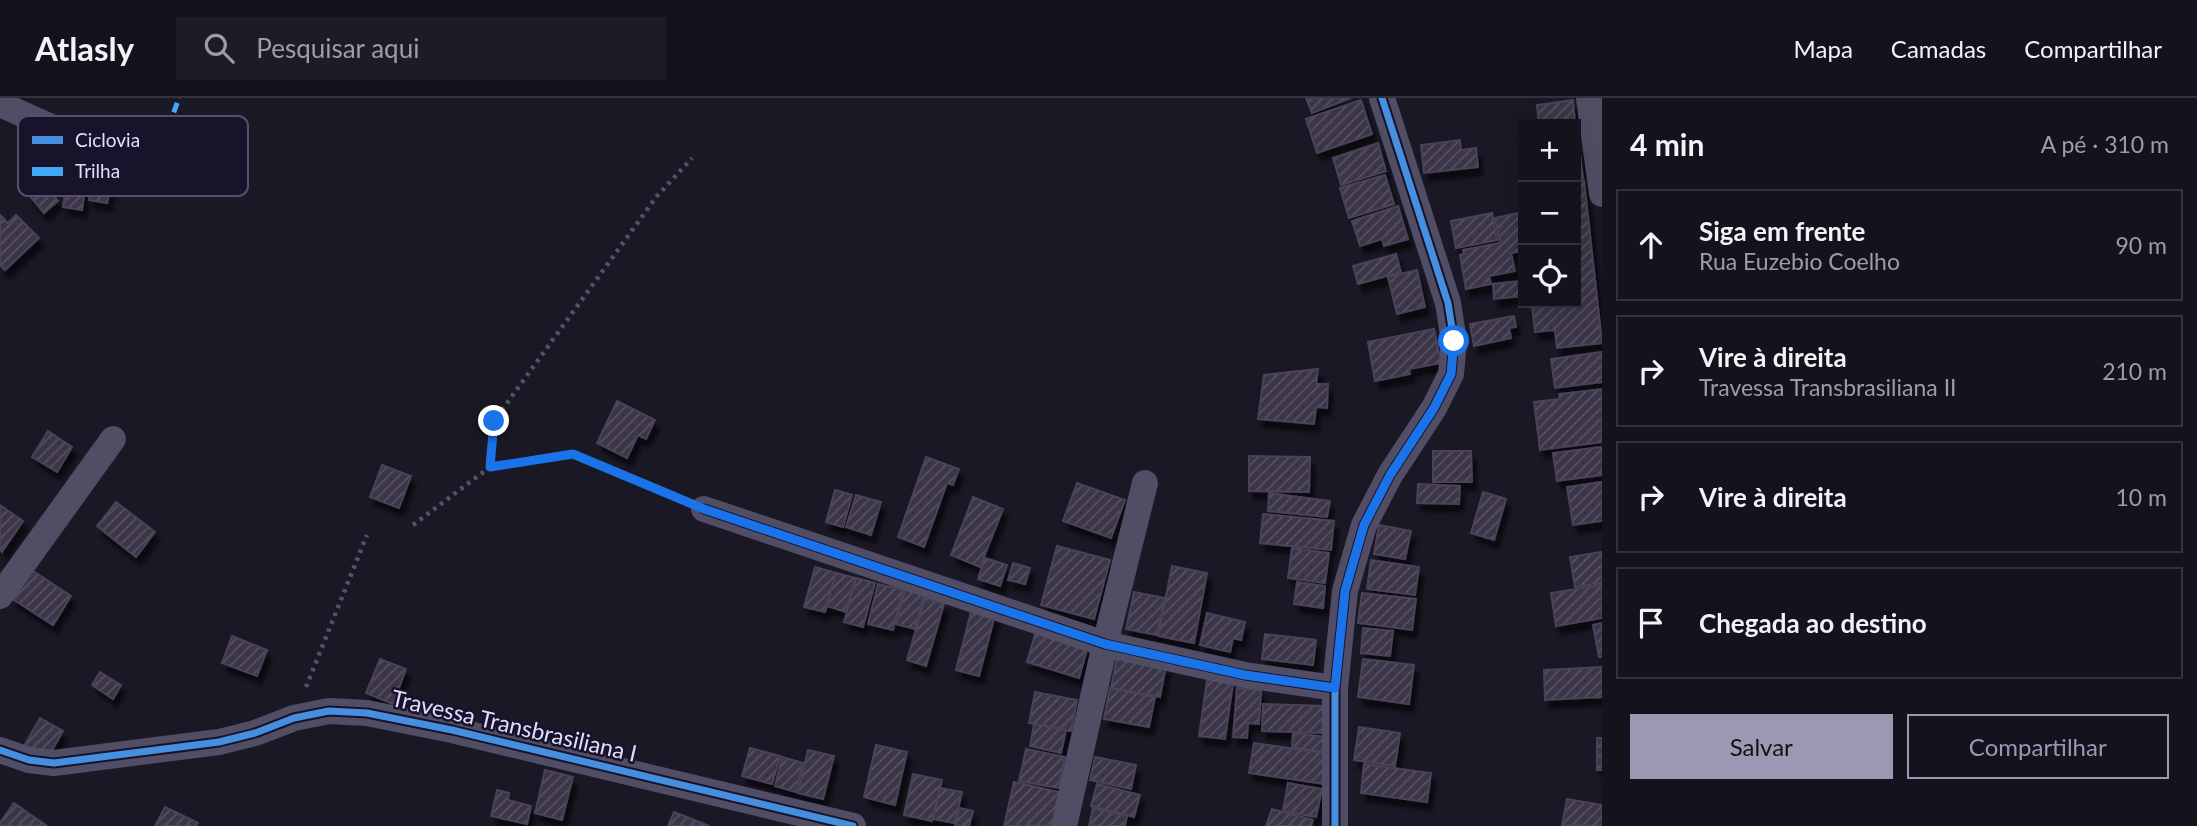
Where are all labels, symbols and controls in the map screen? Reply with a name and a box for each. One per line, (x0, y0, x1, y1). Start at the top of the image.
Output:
search box (176, 17, 666, 80)
text: Atlasly (35, 28, 134, 68)
icon: search (200, 29, 238, 67)
text: Pesquisar aqui (256, 32, 419, 64)
text: Mapa (1794, 34, 1853, 63)
text: Camadas (1891, 34, 1986, 63)
text: Compartilhar (2024, 34, 2162, 63)
legend (18, 116, 248, 196)
map controls (1518, 119, 1581, 308)
button: + (1518, 119, 1581, 182)
text: 4 min (1630, 126, 1704, 162)
text: Ciclovia (75, 128, 140, 151)
text: A pé · 310 m (2041, 130, 2169, 158)
text: Trilha (75, 159, 120, 182)
button: − (1518, 182, 1581, 245)
text: Siga em frente (1699, 215, 1866, 247)
icon: ahead (1632, 226, 1670, 264)
text: 90 m (2116, 231, 2167, 259)
button: locate (1518, 245, 1581, 308)
text: Rua Euzebio Coelho (1699, 247, 1900, 275)
route start (1438, 325, 1469, 356)
text: Vire à direita (1699, 341, 1847, 373)
icon: right (1632, 352, 1670, 390)
text: 210 m (2102, 357, 2167, 385)
text: Travessa Transbrasiliana II (1699, 373, 1957, 401)
route end (478, 405, 509, 436)
icon: right (1632, 478, 1670, 516)
text: Vire à direita (1699, 481, 1847, 513)
text: 10 m (2116, 483, 2167, 511)
icon: arrive (1632, 604, 1670, 642)
text: Chegada ao destino (1699, 607, 1927, 639)
street label: Travessa Transbrasiliana I (389, 683, 640, 767)
button: Salvar (1630, 714, 1893, 779)
button: Compartilhar (1907, 714, 2169, 779)

